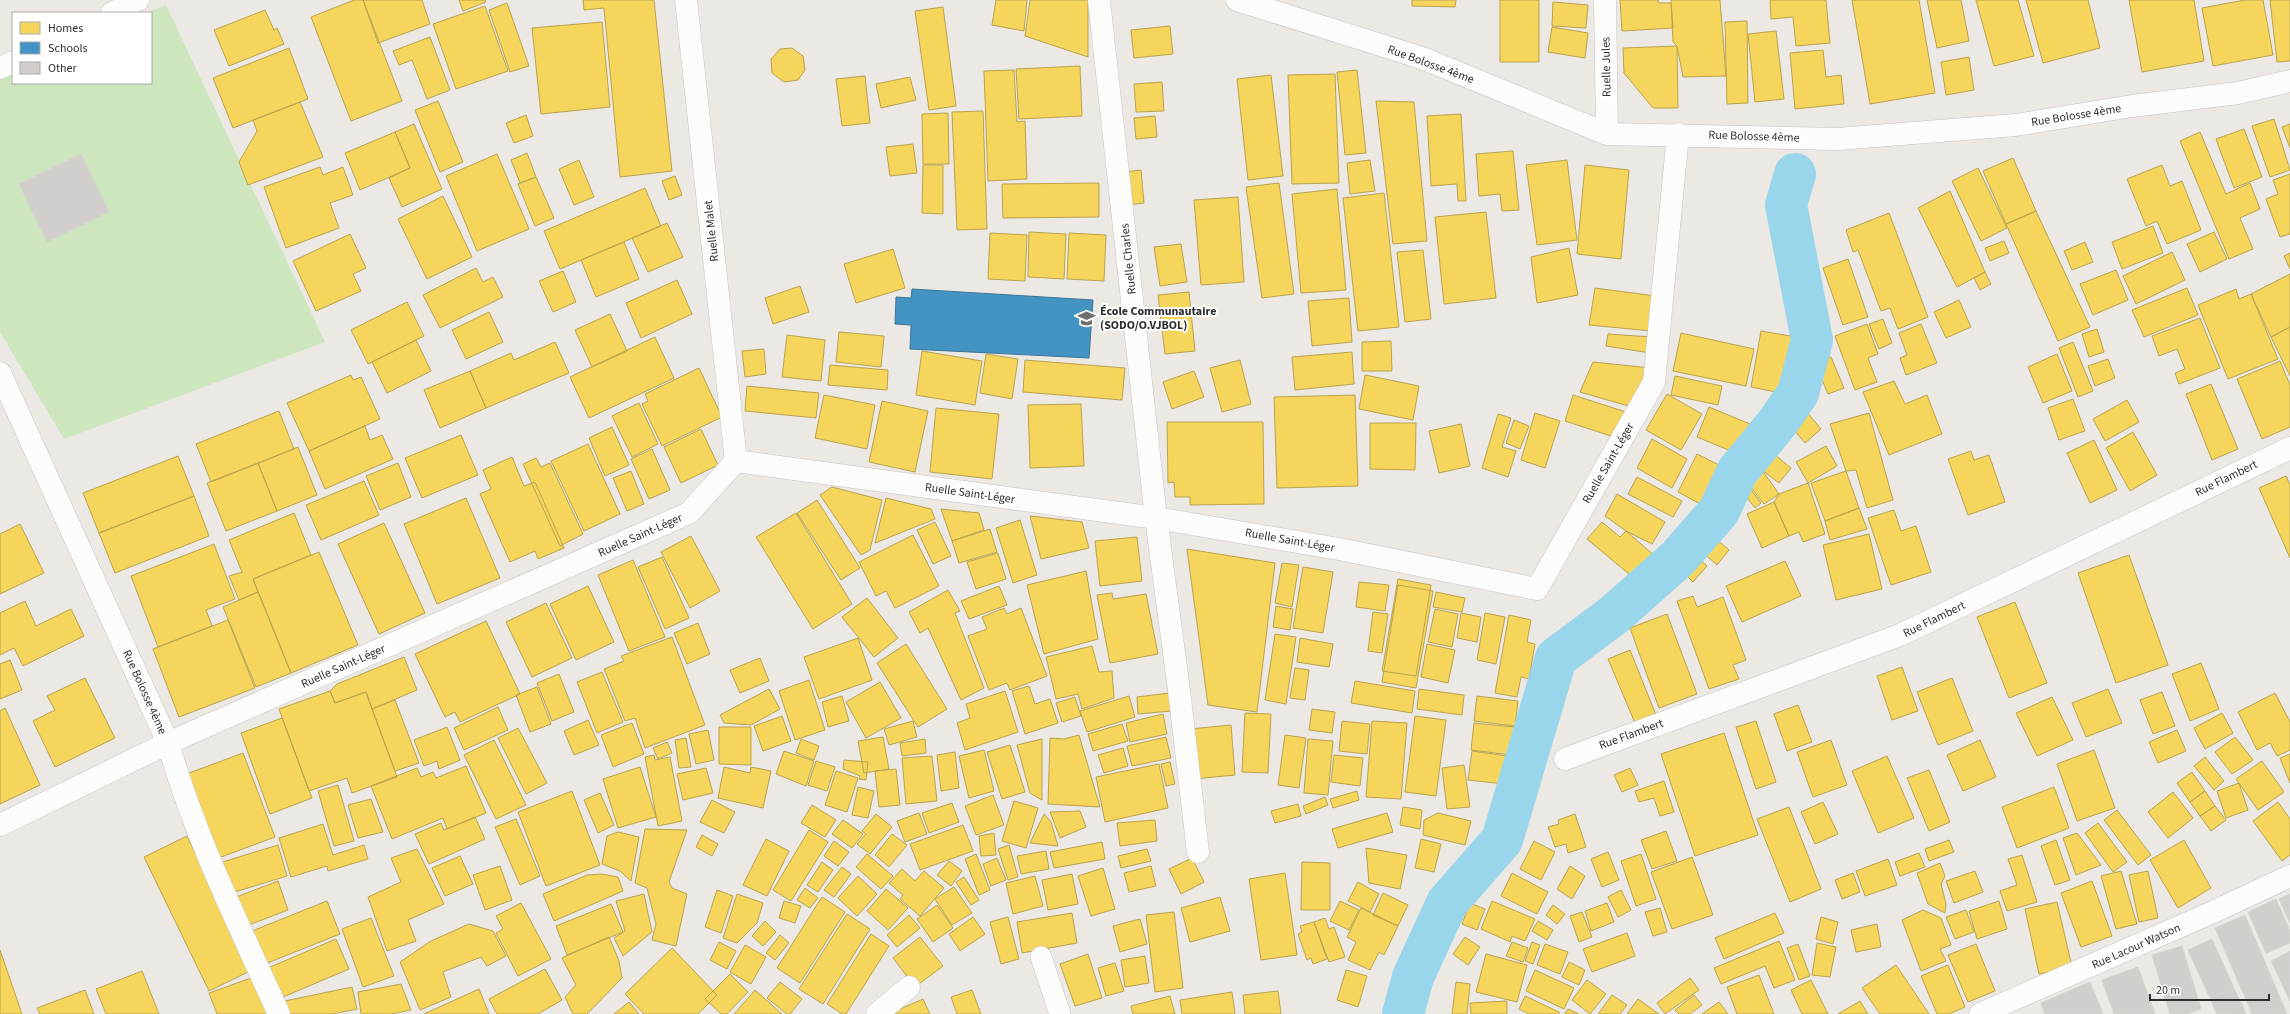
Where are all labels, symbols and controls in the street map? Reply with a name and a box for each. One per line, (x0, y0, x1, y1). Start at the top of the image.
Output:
legend (12, 12, 152, 84)
text: Homes (48, 20, 83, 37)
street label: Ruelle Jules (1597, 37, 1616, 97)
text: Schools (48, 40, 88, 57)
street label: Rue Bolosse 4ème (1385, 41, 1477, 88)
text: Other (48, 60, 78, 77)
street label: Rue Bolosse 4ème (2030, 100, 2122, 131)
street label: Rue Bolosse 4ème (1708, 126, 1800, 147)
street label: Ruelle Malet (700, 199, 723, 262)
street label: Ruelle Charles (1116, 223, 1141, 295)
place label: École Communautaire (SODO/O.VJBOL) (1100, 303, 1216, 334)
school or university icon: École Communautaire (SODO/O.VJBOL) (1077, 308, 1097, 328)
street label: Ruelle Saint-Léger (1578, 419, 1639, 507)
street label: Rue Flambert (2192, 456, 2260, 501)
street label: Ruelle Saint-Léger (924, 479, 1017, 508)
street label: Ruelle Saint-Léger (595, 509, 686, 562)
street label: Ruelle Saint-Léger (1244, 524, 1337, 557)
street label: Rue Flambert (1900, 597, 1968, 642)
street label: Ruelle Saint-Léger (298, 640, 389, 693)
street label: Rue Bolosse 4ème (118, 647, 171, 737)
street label: Rue Flambert (1597, 715, 1666, 754)
street label: Rue Lacour Watson (2089, 919, 2183, 974)
scale bar (2150, 976, 2269, 1002)
text: 20 m (2156, 982, 2180, 999)

